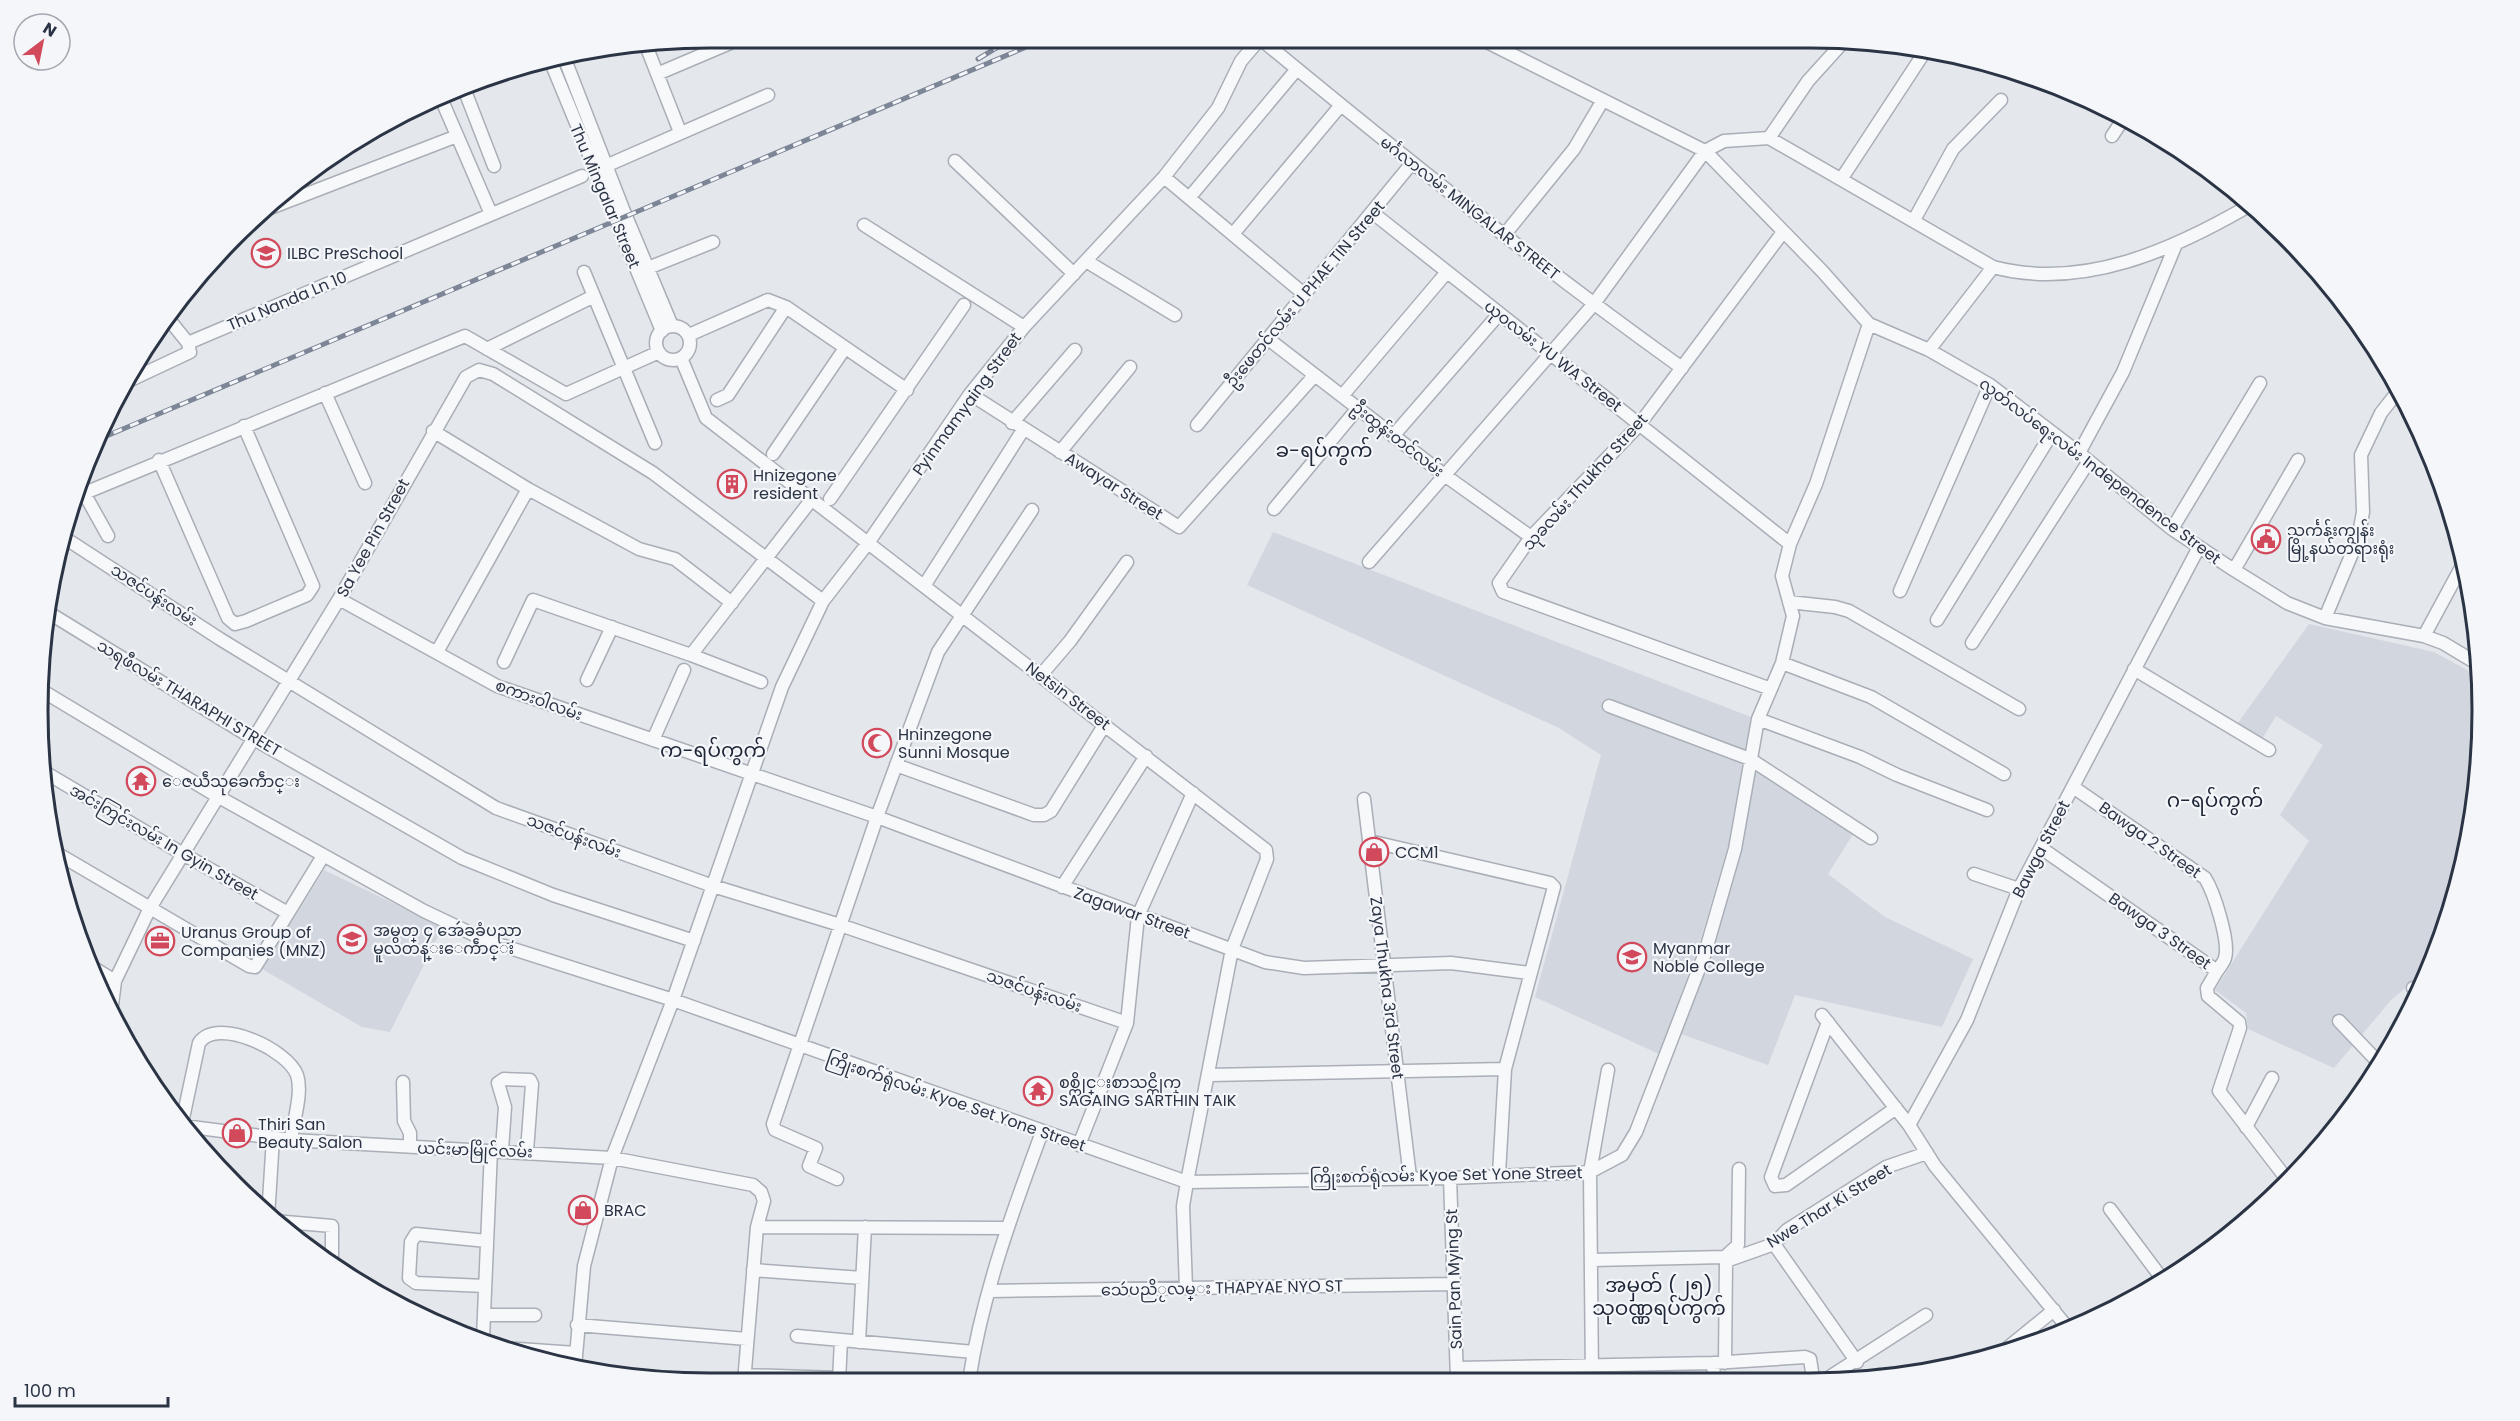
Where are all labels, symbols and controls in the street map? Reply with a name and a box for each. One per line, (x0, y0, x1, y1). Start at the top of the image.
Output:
north arrow (12, 12, 72, 72)
text: N (38, 17, 61, 43)
street label: Thu Mingalar Street (564, 120, 646, 272)
street label: မင်္ဂလာလမ်း MINGALAR STREET (1375, 131, 1565, 286)
street label: ဦးဖေတင်လမ်း U PHAE TIN Street (1220, 196, 1392, 394)
school or university icon: ILBC PreSchool (250, 237, 282, 269)
place label: ILBC PreSchool (287, 242, 403, 265)
street label: Thu Nanda Ln 10 (223, 265, 351, 337)
street label: ယုဝလမ်း YU WA Street (1477, 295, 1627, 420)
street label: Pyinmamyaing Street (907, 327, 1027, 480)
street label: လွတ်လပ်ရေးလမ်း Independence Street (1973, 372, 2226, 571)
street label: ဦးထွန်းတင်လမ်း (1346, 396, 1449, 484)
street label: သုခလမ်း Thukha Street (1517, 408, 1655, 557)
district label: ခ-ရပ်ကွက် (1276, 436, 1372, 466)
street label: Awayar Street (1061, 447, 1168, 525)
place label: Hnizegone resident (753, 464, 837, 505)
building icon: Hnizegone resident (716, 468, 748, 500)
street label: Sa Yee Pin Street (331, 474, 415, 602)
place label: သင်္ကန်းကျွန်း မြို့နယ်တရားရုံး (2287, 519, 2394, 563)
public building icon: သင်္ကန်းကျွန်း မြို့နယ်တရားရုံး (2250, 523, 2282, 555)
street label: သဇင်ပန်းလမ်း (105, 558, 202, 633)
street label: သရဖီလမ်း THARAPHI STREET (92, 634, 286, 764)
street label: Netsin Street (1021, 657, 1115, 736)
street label: စကားဝါလမ်း (492, 674, 586, 726)
place label: Hninzegone Sunni Mosque (898, 723, 1010, 764)
mosque icon: Hninzegone Sunni Mosque (861, 727, 893, 759)
district label: က-ရပ်ကွက် (660, 736, 766, 766)
temple icon: ေဇယဵသုခေကဵာင္း (125, 765, 157, 797)
place label: ေဇယဵသုခေကဵာင္း (162, 770, 300, 796)
street label: အင်းကြင်းလမ်း In Gyin Street (64, 778, 263, 907)
district label: ဂ-ရပ်ကွက် (2167, 786, 2263, 816)
street label: Bawga Street (2007, 796, 2075, 902)
street label: Bawga 2 Street (2094, 796, 2206, 884)
street label: သဇင်ပန်းလမ်း (523, 808, 625, 866)
shop icon: CCM1 (1358, 836, 1390, 868)
place label: CCM1 (1395, 841, 1439, 864)
street label: Zagawar Street (1071, 881, 1193, 945)
street label: Bawga 3 Street (2104, 887, 2216, 975)
street label: Zaya Thukha 3rd Street (1364, 895, 1410, 1081)
place label: အမွတ္ ၄ အေဴခခံပညာ မူလတန္းေကဵာင္း (373, 919, 522, 963)
place label: Uranus Group of Companies (MNZ) (181, 921, 327, 962)
school or university icon: အမွတ္ ၄ အေဴခခံပညာ မူလတန္းေကဵာင္း (336, 923, 368, 955)
office icon: Uranus Group of Companies (MNZ) (144, 925, 176, 957)
place label: Myanmar Noble College (1653, 937, 1765, 978)
school or university icon: Myanmar Noble College (1616, 941, 1648, 973)
street label: သဇင်ပန်းလမ်း (983, 964, 1085, 1020)
street label: ကြိုးစက်ရုံလမ်း Kyoe Set Yone Street (822, 1047, 1089, 1160)
place label: စစ္ကိုင္းစာသင္တိုက္ SAGAING SARTHIN TAIK (1059, 1071, 1237, 1112)
temple icon: စစ္ကိုင္းစာသင္တိုက္ SAGAING SARTHIN TAIK (1022, 1075, 1054, 1107)
place label: Thiri San Beauty Salon (258, 1113, 363, 1154)
shop icon: Thiri San Beauty Salon (221, 1117, 253, 1149)
street label: ယင်းမာမြိုင်လမ်း (417, 1136, 533, 1166)
street label: Nwe Thar Ki Street (1762, 1158, 1896, 1254)
street label: ကြိုးစက်ရုံလမ်း Kyoe Set Yone Street (1309, 1161, 1583, 1192)
shop icon: BRAC (567, 1194, 599, 1226)
place label: BRAC (604, 1199, 647, 1222)
street label: Sain Pan Mying St (1440, 1208, 1468, 1350)
district label: အမှတ် (၂၅) သုဝဏ္ဏရပ်ကွက် (1592, 1271, 1726, 1325)
street label: သေဴပညိႂလမ္း THAPYAE NYO ST (1101, 1274, 1344, 1305)
scale bar (15, 1370, 168, 1408)
text: 100 m (24, 1378, 76, 1403)

